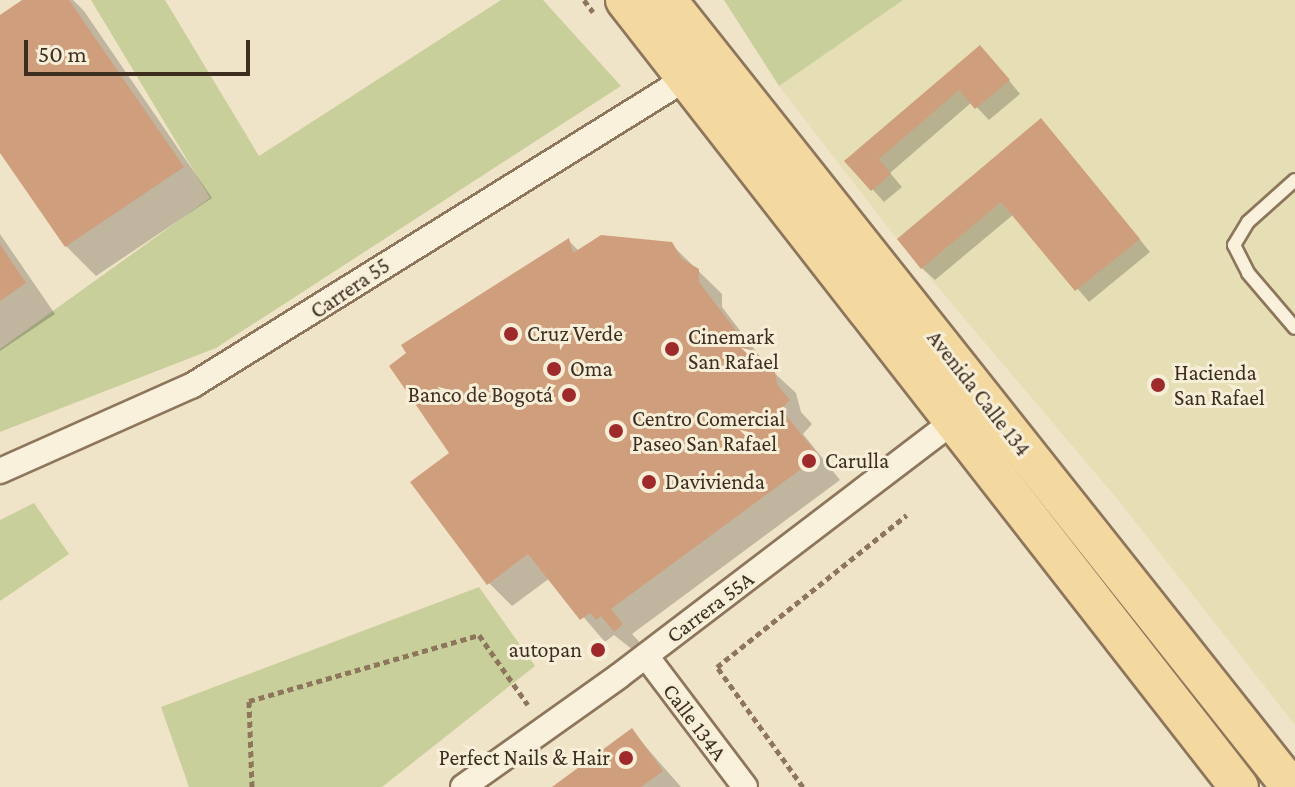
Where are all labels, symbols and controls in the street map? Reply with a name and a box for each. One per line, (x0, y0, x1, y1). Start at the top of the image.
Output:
scale bar (28, 24, 254, 74)
text: 50 m (38, 40, 87, 67)
street label: Carrera 55 (305, 252, 395, 324)
place label: Cruz Verde (527, 321, 623, 347)
place label: Cinemark San Rafael (688, 323, 779, 374)
marker: Cruz Verde (502, 325, 520, 343)
street label: Avenida Calle 134 (922, 325, 1036, 461)
marker: Cinemark San Rafael (663, 340, 681, 358)
place label: Oma (570, 356, 613, 382)
place label: Hacienda San Rafael (1174, 359, 1265, 410)
marker: Oma (545, 360, 563, 378)
marker: Hacienda San Rafael (1149, 376, 1167, 394)
place label: Banco de Bogotá (408, 382, 553, 408)
marker: Banco de Bogotá (560, 386, 578, 404)
place label: Centro Comercial Paseo San Rafael (632, 405, 785, 456)
marker: Centro Comercial Paseo San Rafael (607, 422, 625, 440)
place label: Carulla (825, 448, 889, 474)
marker: Carulla (800, 452, 818, 470)
place label: Davivienda (665, 469, 765, 495)
marker: Davivienda (640, 473, 658, 491)
street label: Carrera 55A (661, 566, 759, 648)
place label: autopan (509, 637, 582, 663)
marker: autopan (589, 641, 607, 659)
street label: Calle 134A (657, 678, 733, 766)
place label: Perfect Nails & Hair (439, 745, 610, 771)
marker: Perfect Nails & Hair (617, 749, 635, 767)

